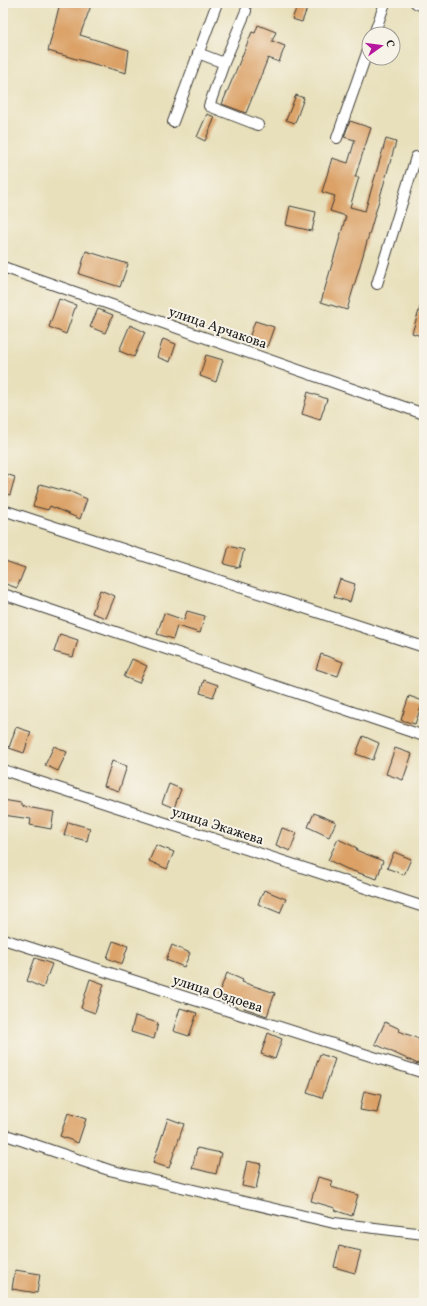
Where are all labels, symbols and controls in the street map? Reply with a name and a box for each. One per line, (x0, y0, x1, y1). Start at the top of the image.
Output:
north arrow (361, 26, 401, 66)
text: С (381, 39, 397, 49)
street label: улица Арчакова (166, 303, 269, 354)
street label: улица Экажева (169, 803, 266, 850)
street label: улица Оздоева (170, 971, 265, 1018)

